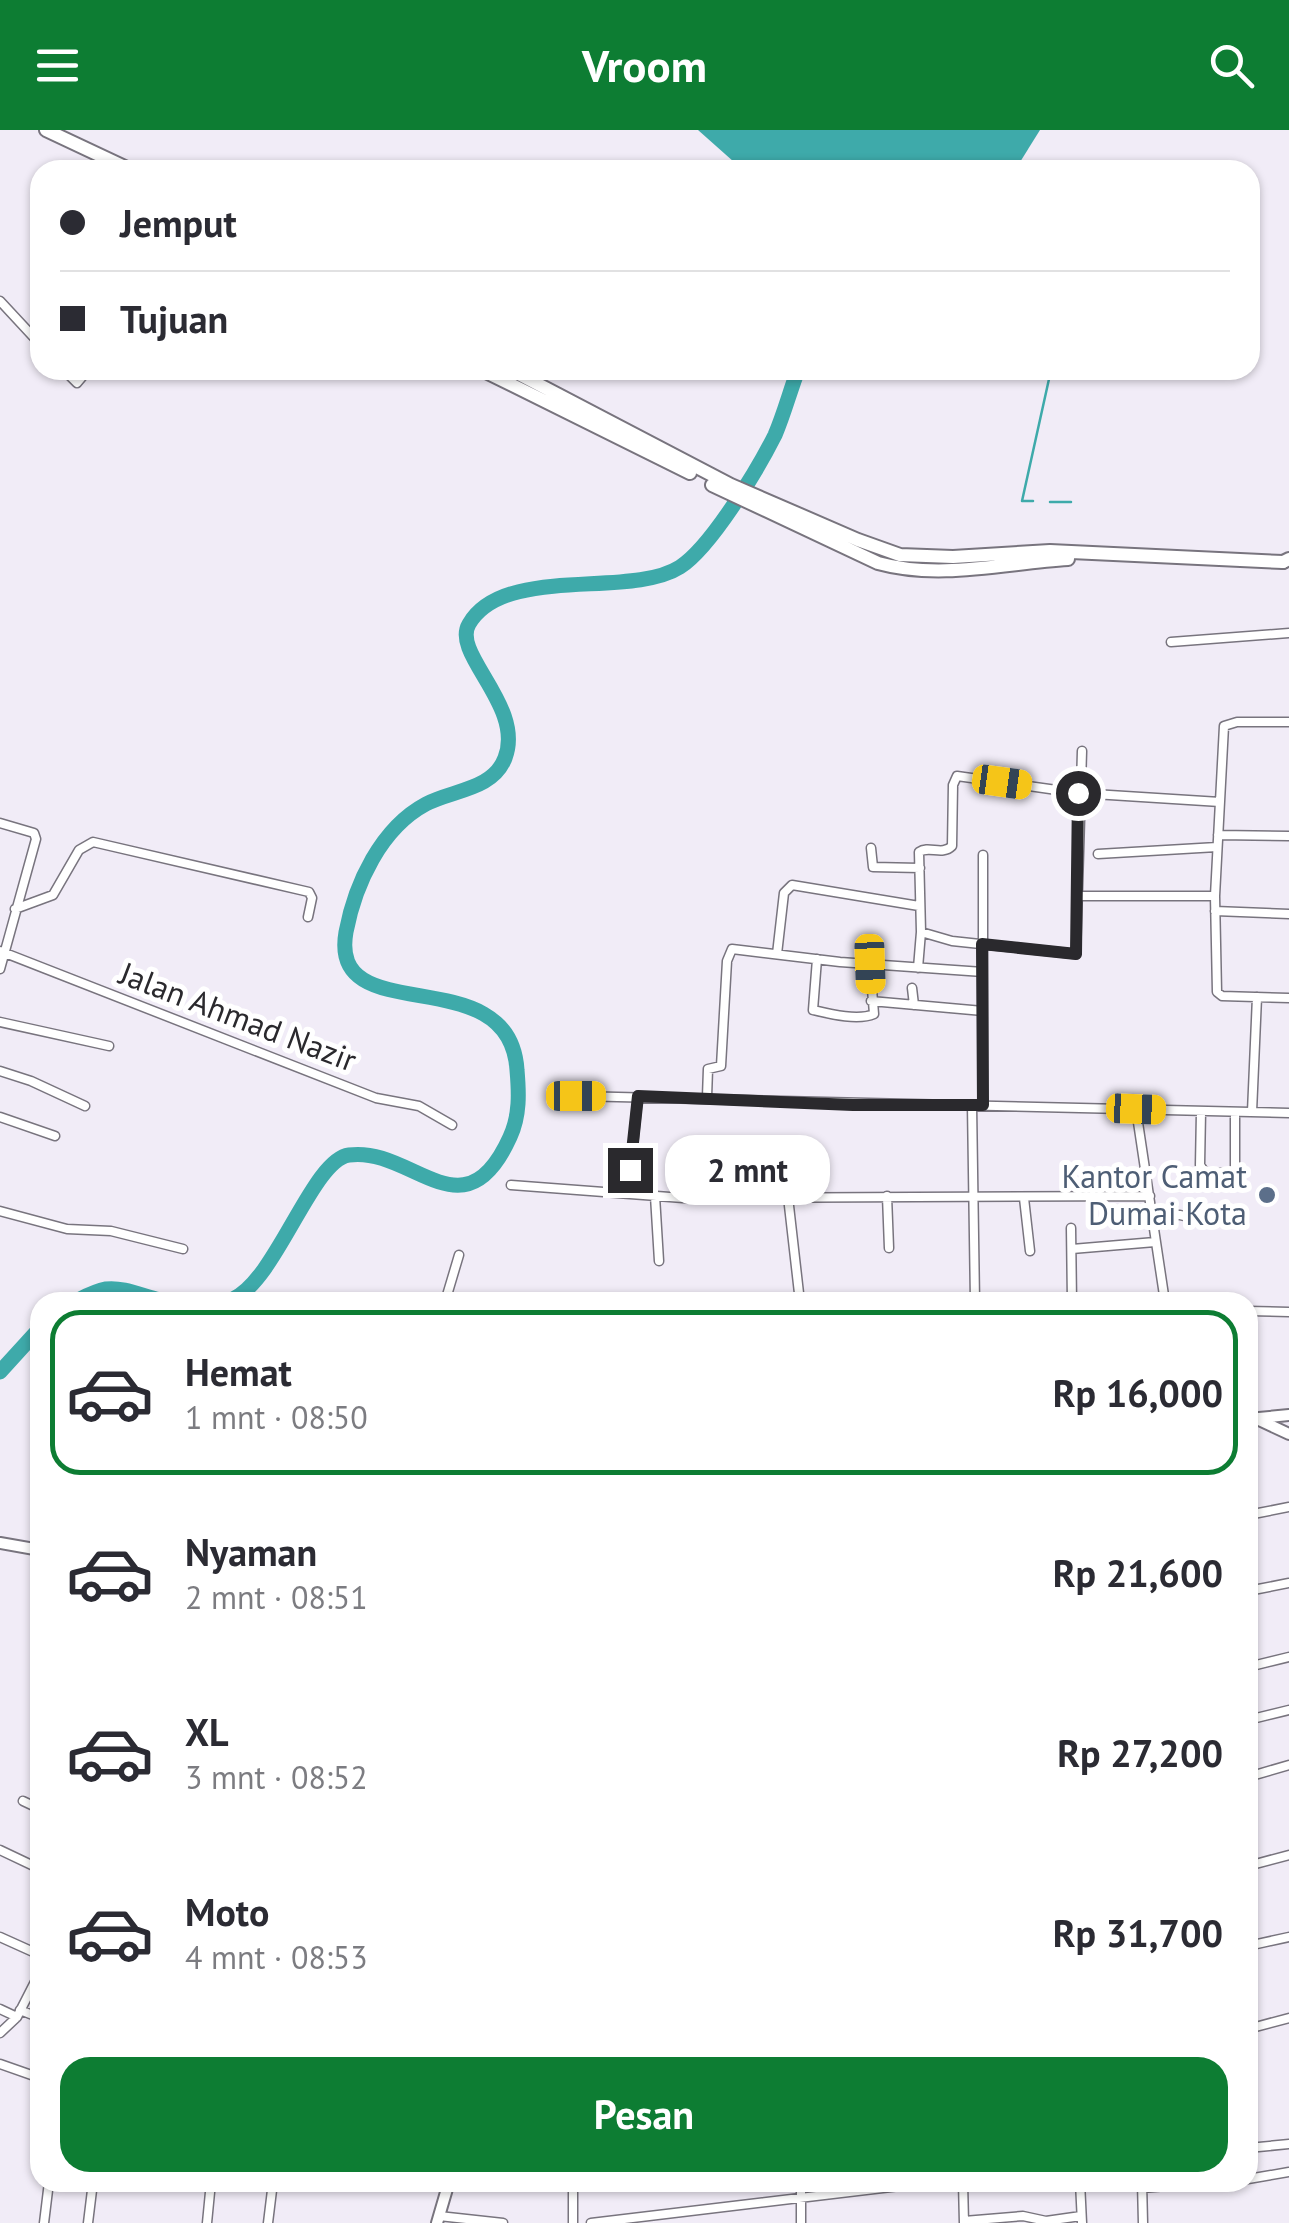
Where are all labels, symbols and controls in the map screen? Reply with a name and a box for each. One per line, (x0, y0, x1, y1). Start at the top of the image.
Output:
text: Vroom (582, 36, 707, 94)
icon: menu (30, 38, 85, 93)
icon: search (1204, 38, 1259, 93)
text: Jemput (120, 198, 237, 247)
text: Tujuan (120, 294, 228, 343)
car (970, 763, 1034, 801)
route start (1056, 771, 1101, 816)
car (854, 933, 886, 995)
street label: Jalan Ahmad Nazir (112, 951, 363, 1081)
car (546, 1081, 606, 1111)
car (1105, 1093, 1167, 1125)
callout: 2 mnt (665, 1135, 830, 1205)
route end (608, 1148, 653, 1193)
text: 2 mnt (707, 1149, 788, 1191)
place label: Kantor Camat Dumai Kota (1062, 1155, 1247, 1234)
marker: Kantor Camat Dumai Kota (1256, 1184, 1278, 1206)
text: Hemat (185, 1347, 292, 1396)
icon: car (65, 1348, 155, 1438)
text: Rp 16,000 (1053, 1368, 1223, 1417)
text: 1 mnt · 08:50 (185, 1396, 368, 1438)
text: Nyaman (185, 1527, 317, 1576)
icon: car (65, 1528, 155, 1618)
text: Rp 21,600 (1053, 1548, 1223, 1597)
text: 2 mnt · 08:51 (185, 1576, 368, 1618)
text: XL (185, 1707, 229, 1756)
icon: car (65, 1708, 155, 1798)
text: Rp 27,200 (1057, 1728, 1223, 1777)
text: 3 mnt · 08:52 (185, 1756, 368, 1798)
text: Moto (185, 1887, 269, 1936)
icon: car (65, 1888, 155, 1978)
text: Rp 31,700 (1053, 1908, 1223, 1957)
text: 4 mnt · 08:53 (185, 1936, 368, 1978)
button: Pesan (60, 2057, 1228, 2172)

